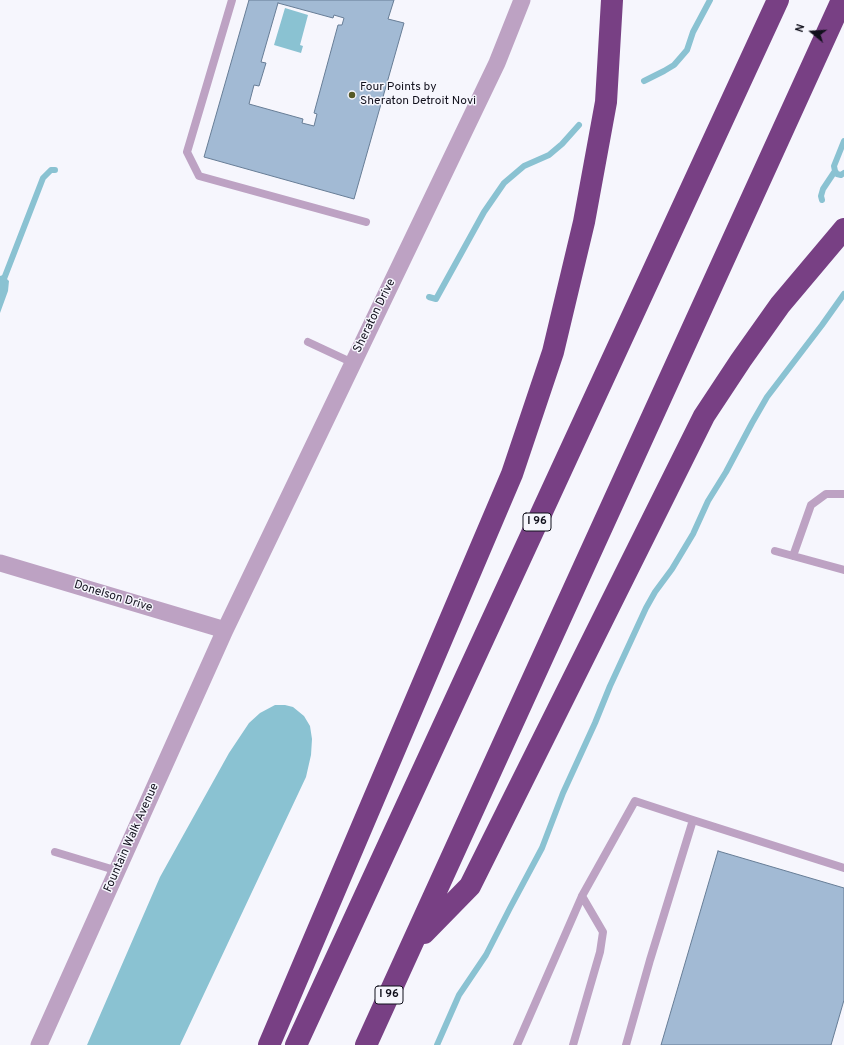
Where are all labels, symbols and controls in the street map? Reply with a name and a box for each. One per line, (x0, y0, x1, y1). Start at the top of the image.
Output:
north arrow (792, 12, 832, 52)
text: N (793, 22, 808, 34)
place label: Four Points by Sheraton Detroit Novi (360, 81, 476, 109)
marker: Four Points by Sheraton Detroit Novi (347, 90, 357, 100)
street label: Sheraton Drive (351, 277, 399, 355)
road number: I 96 (523, 513, 551, 531)
street label: Donelson Drive (72, 578, 154, 616)
street label: Fountain Walk Avenue (101, 781, 163, 895)
road number: I 96 (375, 986, 403, 1004)

